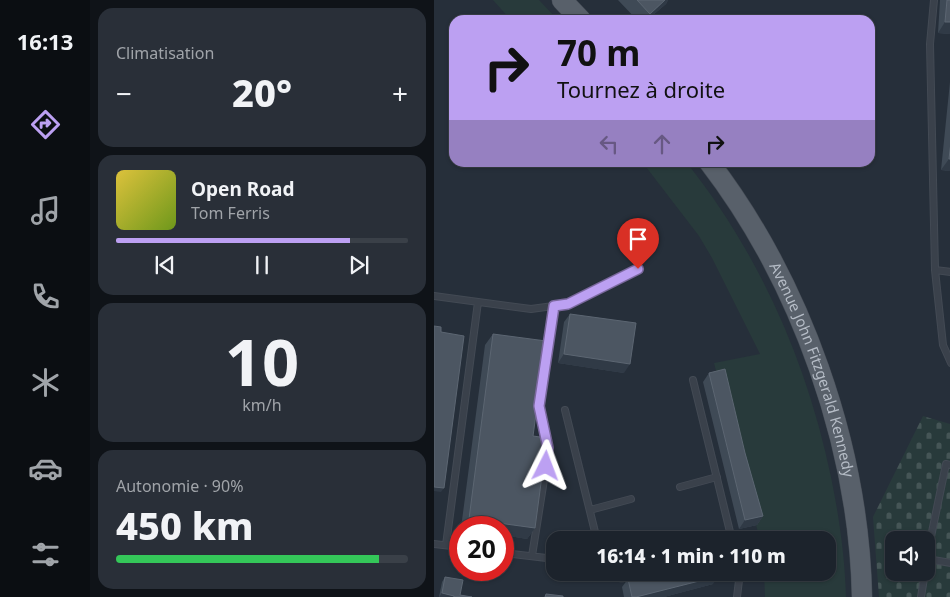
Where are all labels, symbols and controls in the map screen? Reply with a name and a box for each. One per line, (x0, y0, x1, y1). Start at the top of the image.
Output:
text: 16:13 (17, 26, 73, 56)
text: 70 m (557, 29, 640, 76)
icon: right (474, 35, 539, 100)
text: Climatisation (116, 42, 214, 64)
text: 20° (232, 66, 292, 118)
text: − (116, 74, 132, 112)
text: + (392, 74, 408, 112)
text: Tournez à droite (557, 74, 725, 104)
icon: directions (28, 107, 63, 142)
icon: left (595, 130, 623, 158)
icon: ahead (648, 130, 676, 158)
icon: right (701, 130, 729, 158)
text: Open Road (191, 176, 294, 202)
icon: music (28, 193, 63, 228)
text: Tom Ferris (191, 202, 270, 224)
pin (617, 218, 659, 269)
icon: arrive (624, 225, 652, 253)
icon: previous (151, 251, 179, 279)
icon: pause (248, 251, 276, 279)
icon: next (345, 251, 373, 279)
street label: Avenue John Fitzgerald Kennedy (766, 258, 860, 479)
icon: phone (28, 279, 63, 314)
text: 10 (225, 317, 299, 405)
icon: climate (28, 365, 63, 400)
text: km/h (242, 394, 282, 416)
position arrow (519, 439, 571, 491)
icon: car (28, 451, 63, 486)
text: Autonomie · 90% (116, 475, 243, 497)
text: 450 km (116, 499, 254, 551)
speed limit sign: 20 (449, 516, 514, 581)
map controls (885, 531, 935, 581)
button: sound (885, 531, 935, 581)
icon: filters (28, 537, 63, 572)
text: 16:14 · 1 min · 110 m (596, 543, 786, 569)

